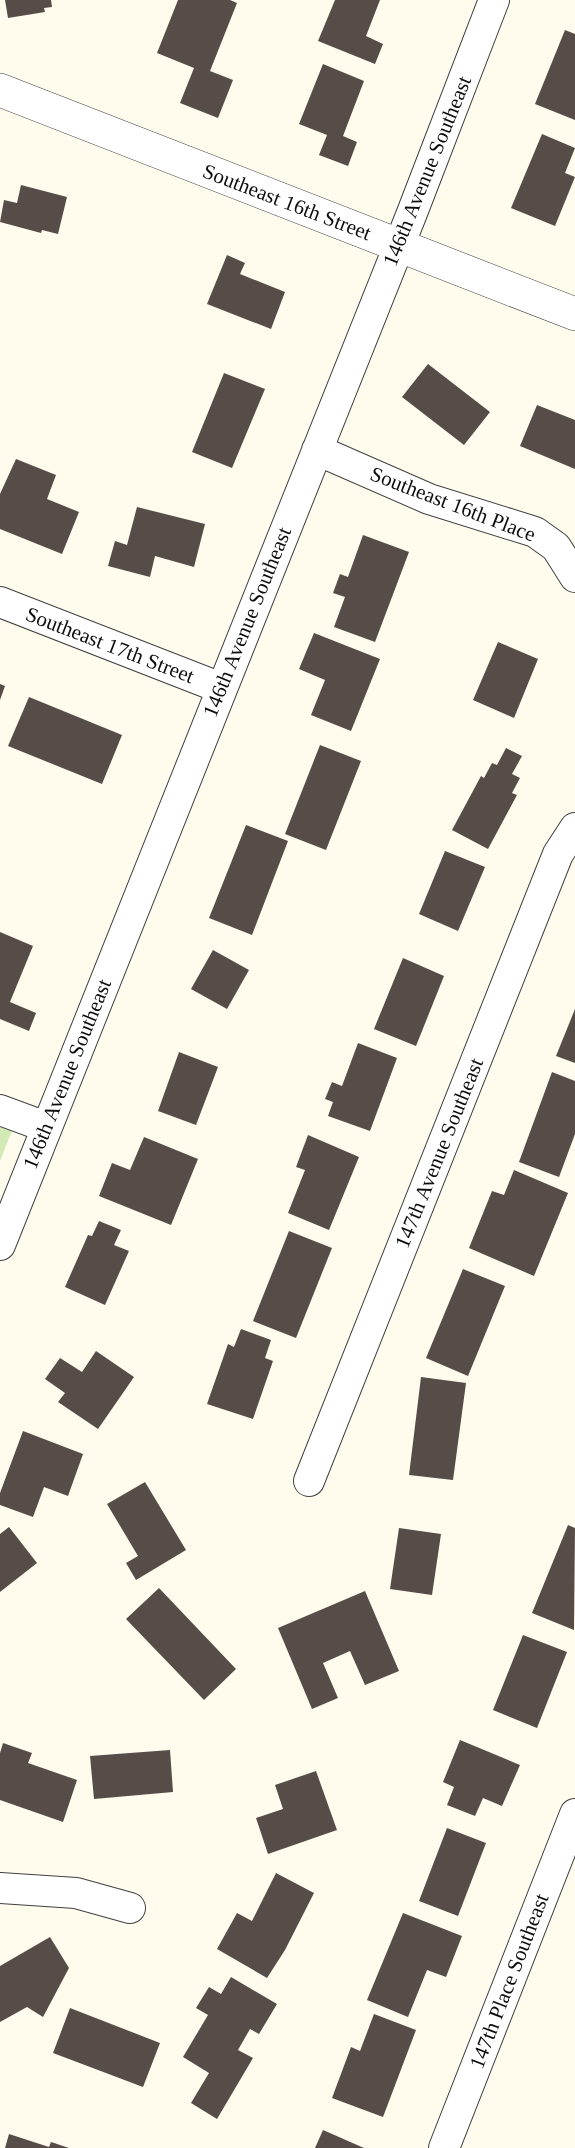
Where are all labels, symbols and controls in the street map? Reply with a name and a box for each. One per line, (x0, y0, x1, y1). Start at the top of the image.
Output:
street label: 146th Avenue Southeast (378, 72, 476, 269)
street label: Southeast 16th Street (199, 159, 375, 245)
street label: Southeast 16th Place (367, 461, 539, 547)
street label: 146th Avenue Southeast (198, 523, 296, 720)
street label: Southeast 17th Street (22, 602, 198, 688)
street label: 146th Avenue Southeast (18, 975, 116, 1172)
street label: 147th Avenue Southeast (390, 1054, 488, 1251)
street label: 147th Place Southeast (465, 1890, 553, 2072)

